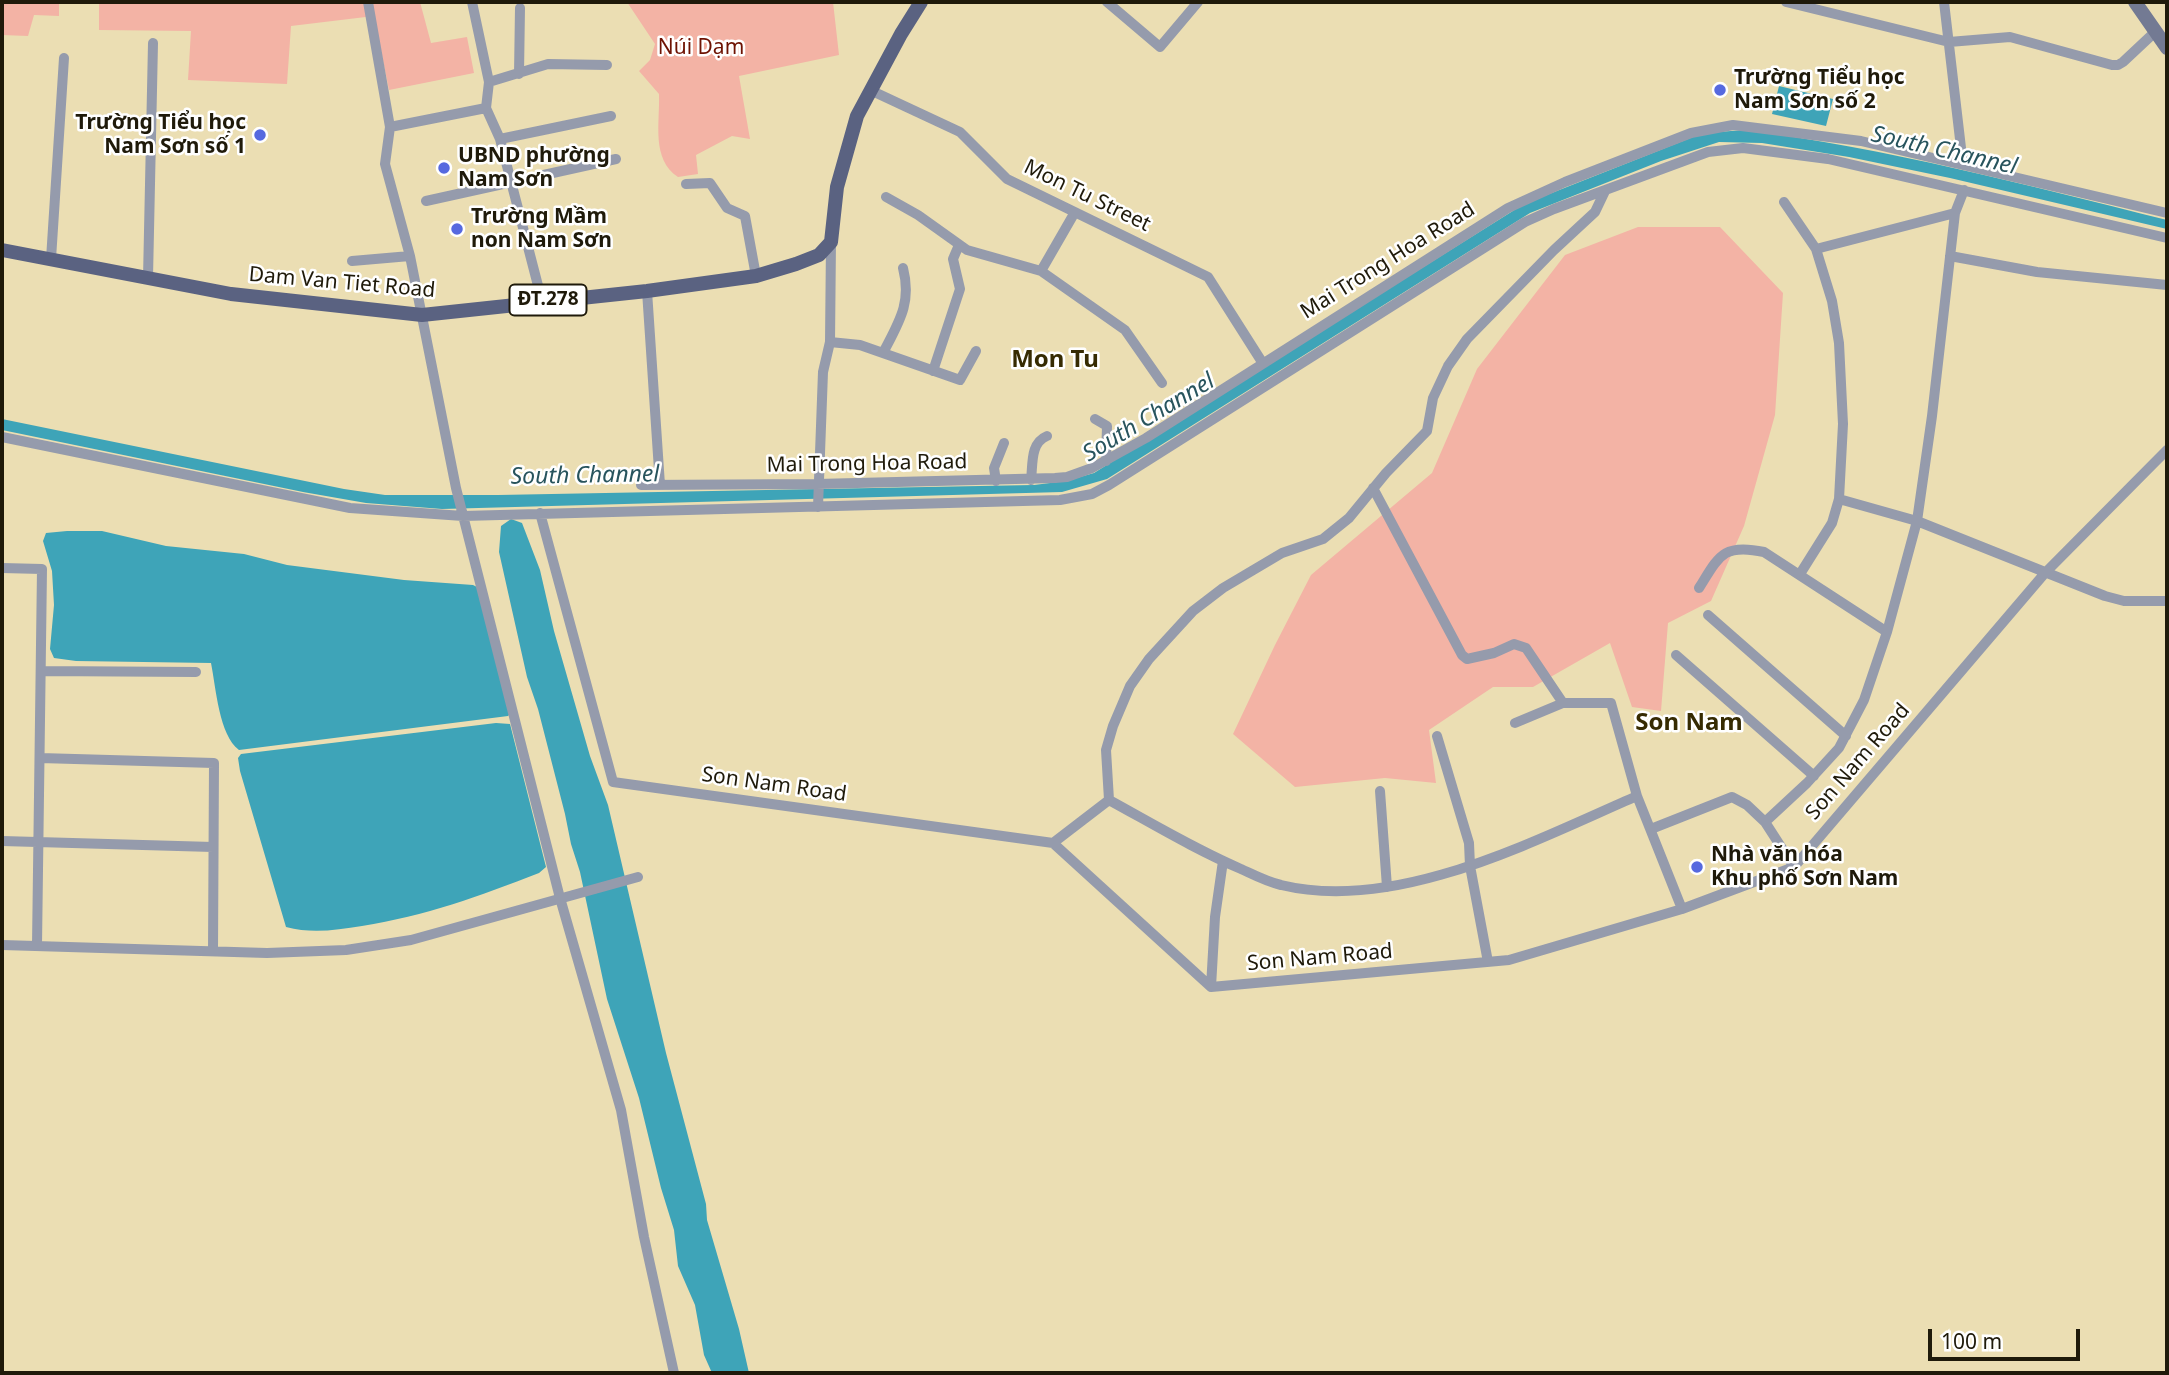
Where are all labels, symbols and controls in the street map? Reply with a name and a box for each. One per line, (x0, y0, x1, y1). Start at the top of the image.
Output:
park label: Núi Dạm (658, 35, 744, 61)
place label: Trường Tiểu học Nam Sơn số 2 (1734, 65, 1905, 115)
marker: Trường Tiểu học Nam Sơn số 2 (1712, 82, 1728, 98)
place label: Trường Tiểu học Nam Sơn số 1 (75, 110, 246, 160)
water label: South Channel (1868, 121, 2020, 181)
marker: Trường Tiểu học Nam Sơn số 1 (252, 127, 268, 143)
place label: UBND phường Nam Sơn (458, 143, 610, 193)
street label: Mon Tu Street (1020, 154, 1154, 238)
marker: UBND phường Nam Sơn (436, 160, 452, 176)
street label: Mai Trong Hoa Road (1296, 197, 1480, 325)
place label: Trường Mầm non Nam Sơn (471, 204, 612, 254)
marker: Trường Mầm non Nam Sơn (449, 221, 465, 237)
street label: Dam Van Tiet Road (248, 262, 436, 304)
road number: ĐT.278 (510, 284, 586, 316)
district label: Mon Tu (1011, 346, 1099, 374)
water label: South Channel (1078, 368, 1220, 468)
street label: Mai Trong Hoa Road (766, 450, 968, 478)
water label: South Channel (510, 461, 660, 491)
street label: Son Nam Road (1801, 699, 1915, 825)
district label: Son Nam (1635, 709, 1743, 737)
street label: Son Nam Road (700, 762, 848, 808)
place label: Nhà văn hóa Khu phố Sơn Nam (1711, 842, 1898, 892)
marker: Nhà văn hóa Khu phố Sơn Nam (1689, 859, 1705, 875)
street label: Son Nam Road (1246, 939, 1394, 977)
scale bar (1931, 1316, 2083, 1360)
text: 100 m (1941, 1327, 2002, 1355)

